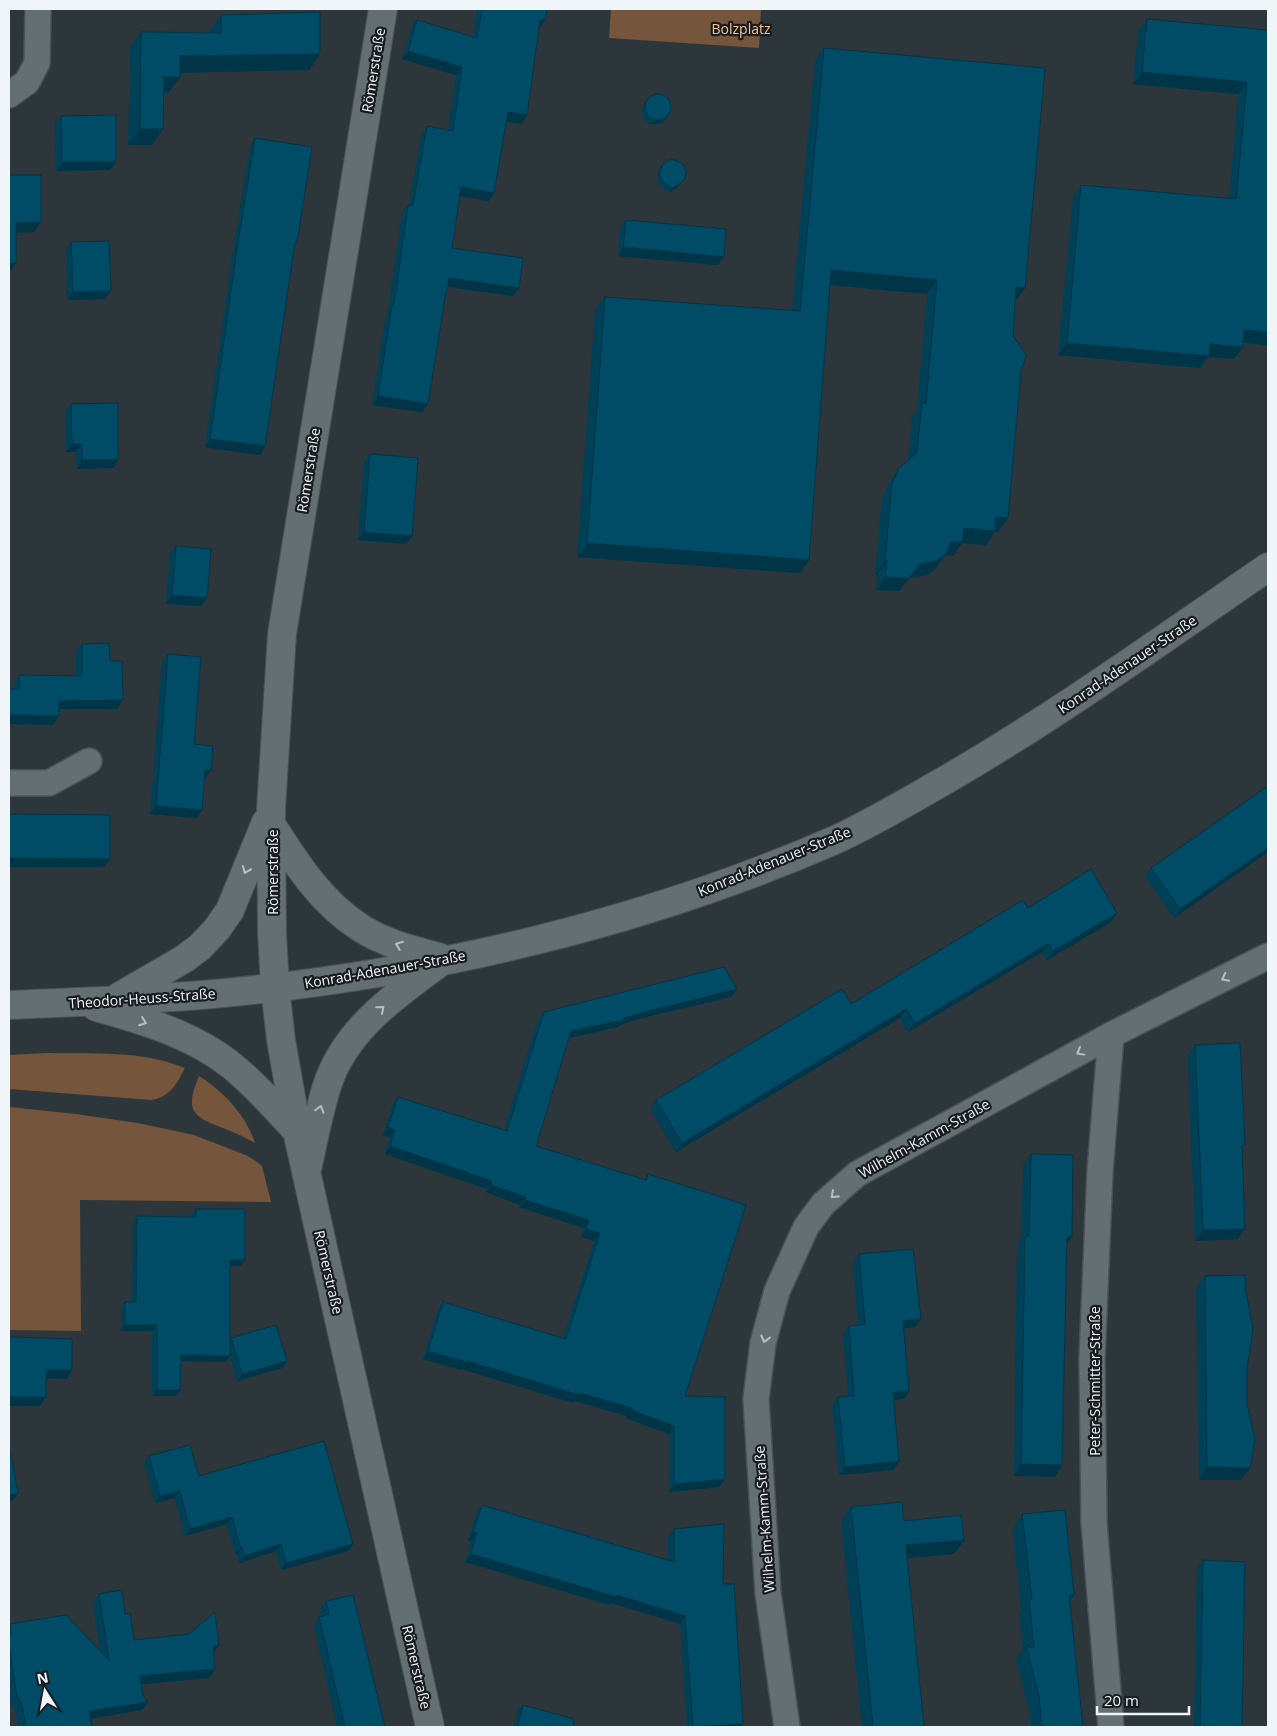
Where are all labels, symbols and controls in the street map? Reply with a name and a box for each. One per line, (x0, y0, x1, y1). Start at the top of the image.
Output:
park label: Bolzplatz (712, 19, 771, 38)
street label: Römerstraße (357, 26, 389, 114)
street label: Römerstraße (292, 426, 324, 514)
street label: Konrad-Adenauer-Straße (1054, 610, 1200, 718)
street label: Konrad-Adenauer-Straße (695, 822, 853, 900)
street label: Römerstraße (263, 829, 282, 915)
one-way arrow (242, 865, 253, 874)
one-way arrow (395, 941, 404, 951)
street label: Konrad-Adenauer-Straße (303, 945, 467, 993)
one-way arrow (1221, 972, 1230, 982)
street label: Theodor-Heuss-Straße (68, 983, 216, 1013)
one-way arrow (376, 1005, 385, 1014)
one-way arrow (138, 1016, 147, 1026)
one-way arrow (1076, 1046, 1085, 1056)
street label: Wilhelm-Kamm-Straße (855, 1094, 993, 1182)
one-way arrow (315, 1106, 325, 1114)
one-way arrow (831, 1189, 840, 1198)
street label: Römerstraße (310, 1228, 348, 1316)
street label: Peter-Schmitter-Straße (1085, 1306, 1104, 1456)
one-way arrow (760, 1334, 770, 1342)
street label: Wilhelm-Kamm-Straße (749, 1445, 779, 1593)
street label: Römerstraße (398, 1623, 436, 1711)
north arrow (20, 1666, 70, 1716)
text: N (35, 1667, 50, 1688)
scale bar (1097, 1684, 1190, 1716)
text: 20 m (1104, 1690, 1139, 1710)

